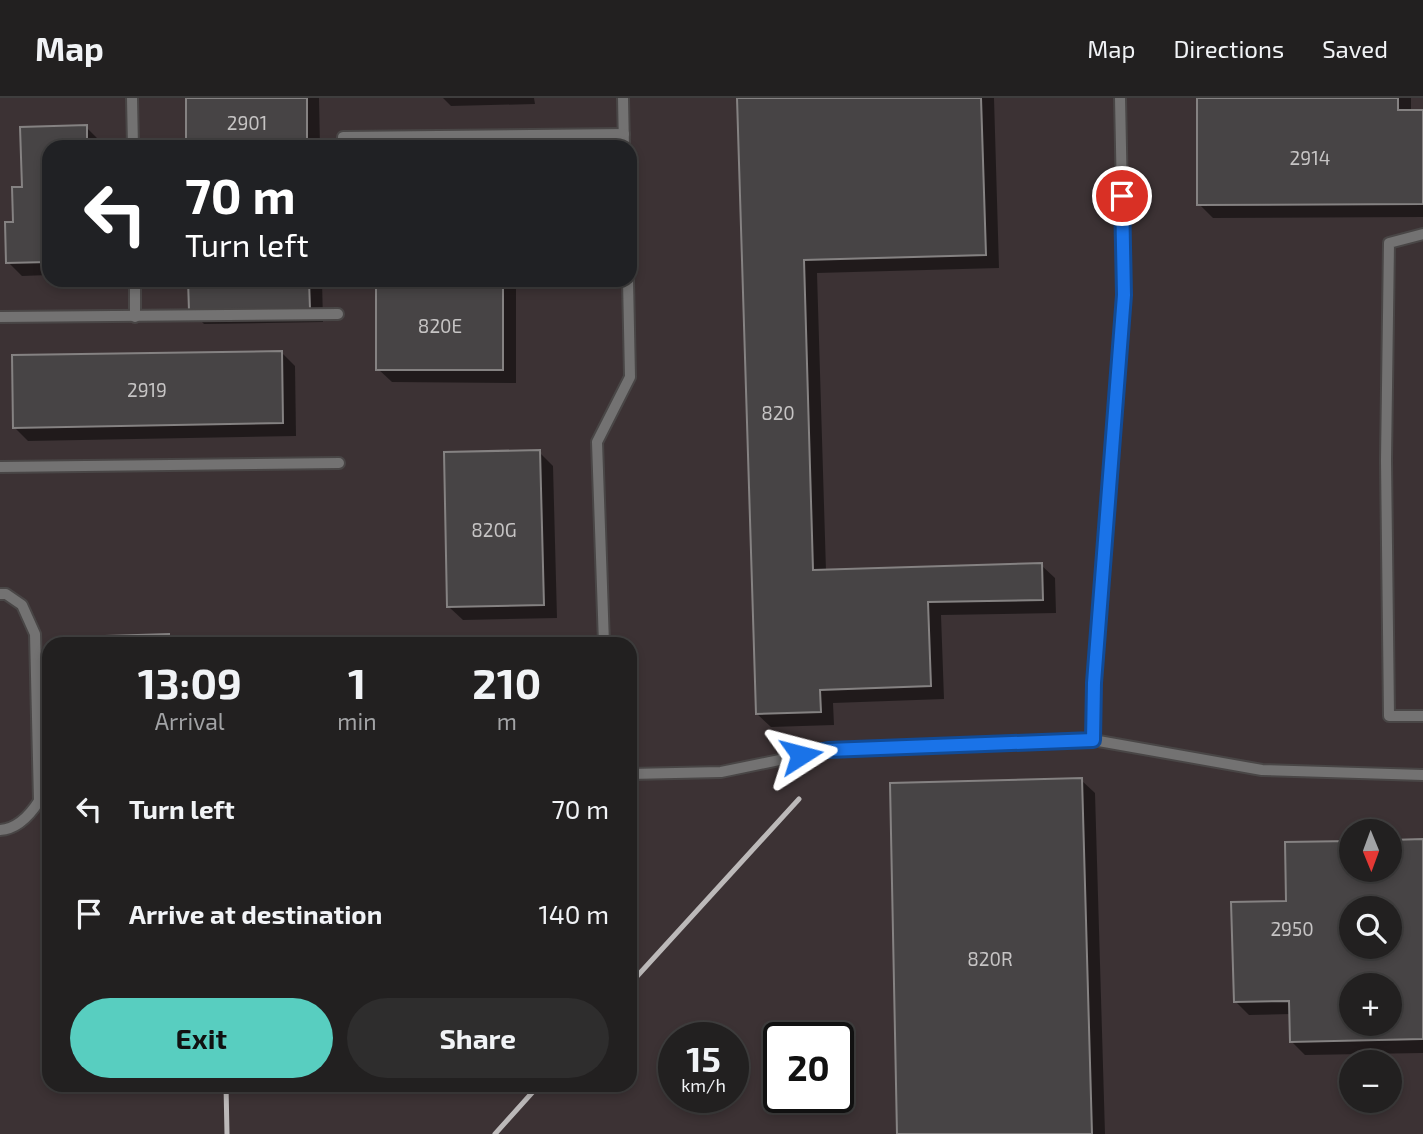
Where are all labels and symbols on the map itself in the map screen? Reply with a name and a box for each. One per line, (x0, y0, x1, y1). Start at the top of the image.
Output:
house number: 2901 (227, 111, 267, 134)
house number: 2914 (1290, 146, 1330, 169)
pin (1092, 166, 1152, 226)
house number: 820E (418, 314, 462, 337)
house number: 2919 (127, 378, 167, 401)
house number: 820 (761, 401, 795, 424)
house number: 820G (471, 518, 517, 541)
position arrow (764, 718, 838, 792)
north arrow (1339, 819, 1402, 882)
house number: 2950 (1270, 917, 1314, 940)
house number: 820R (967, 947, 1013, 970)
speed limit sign: 20 (763, 1022, 854, 1113)

